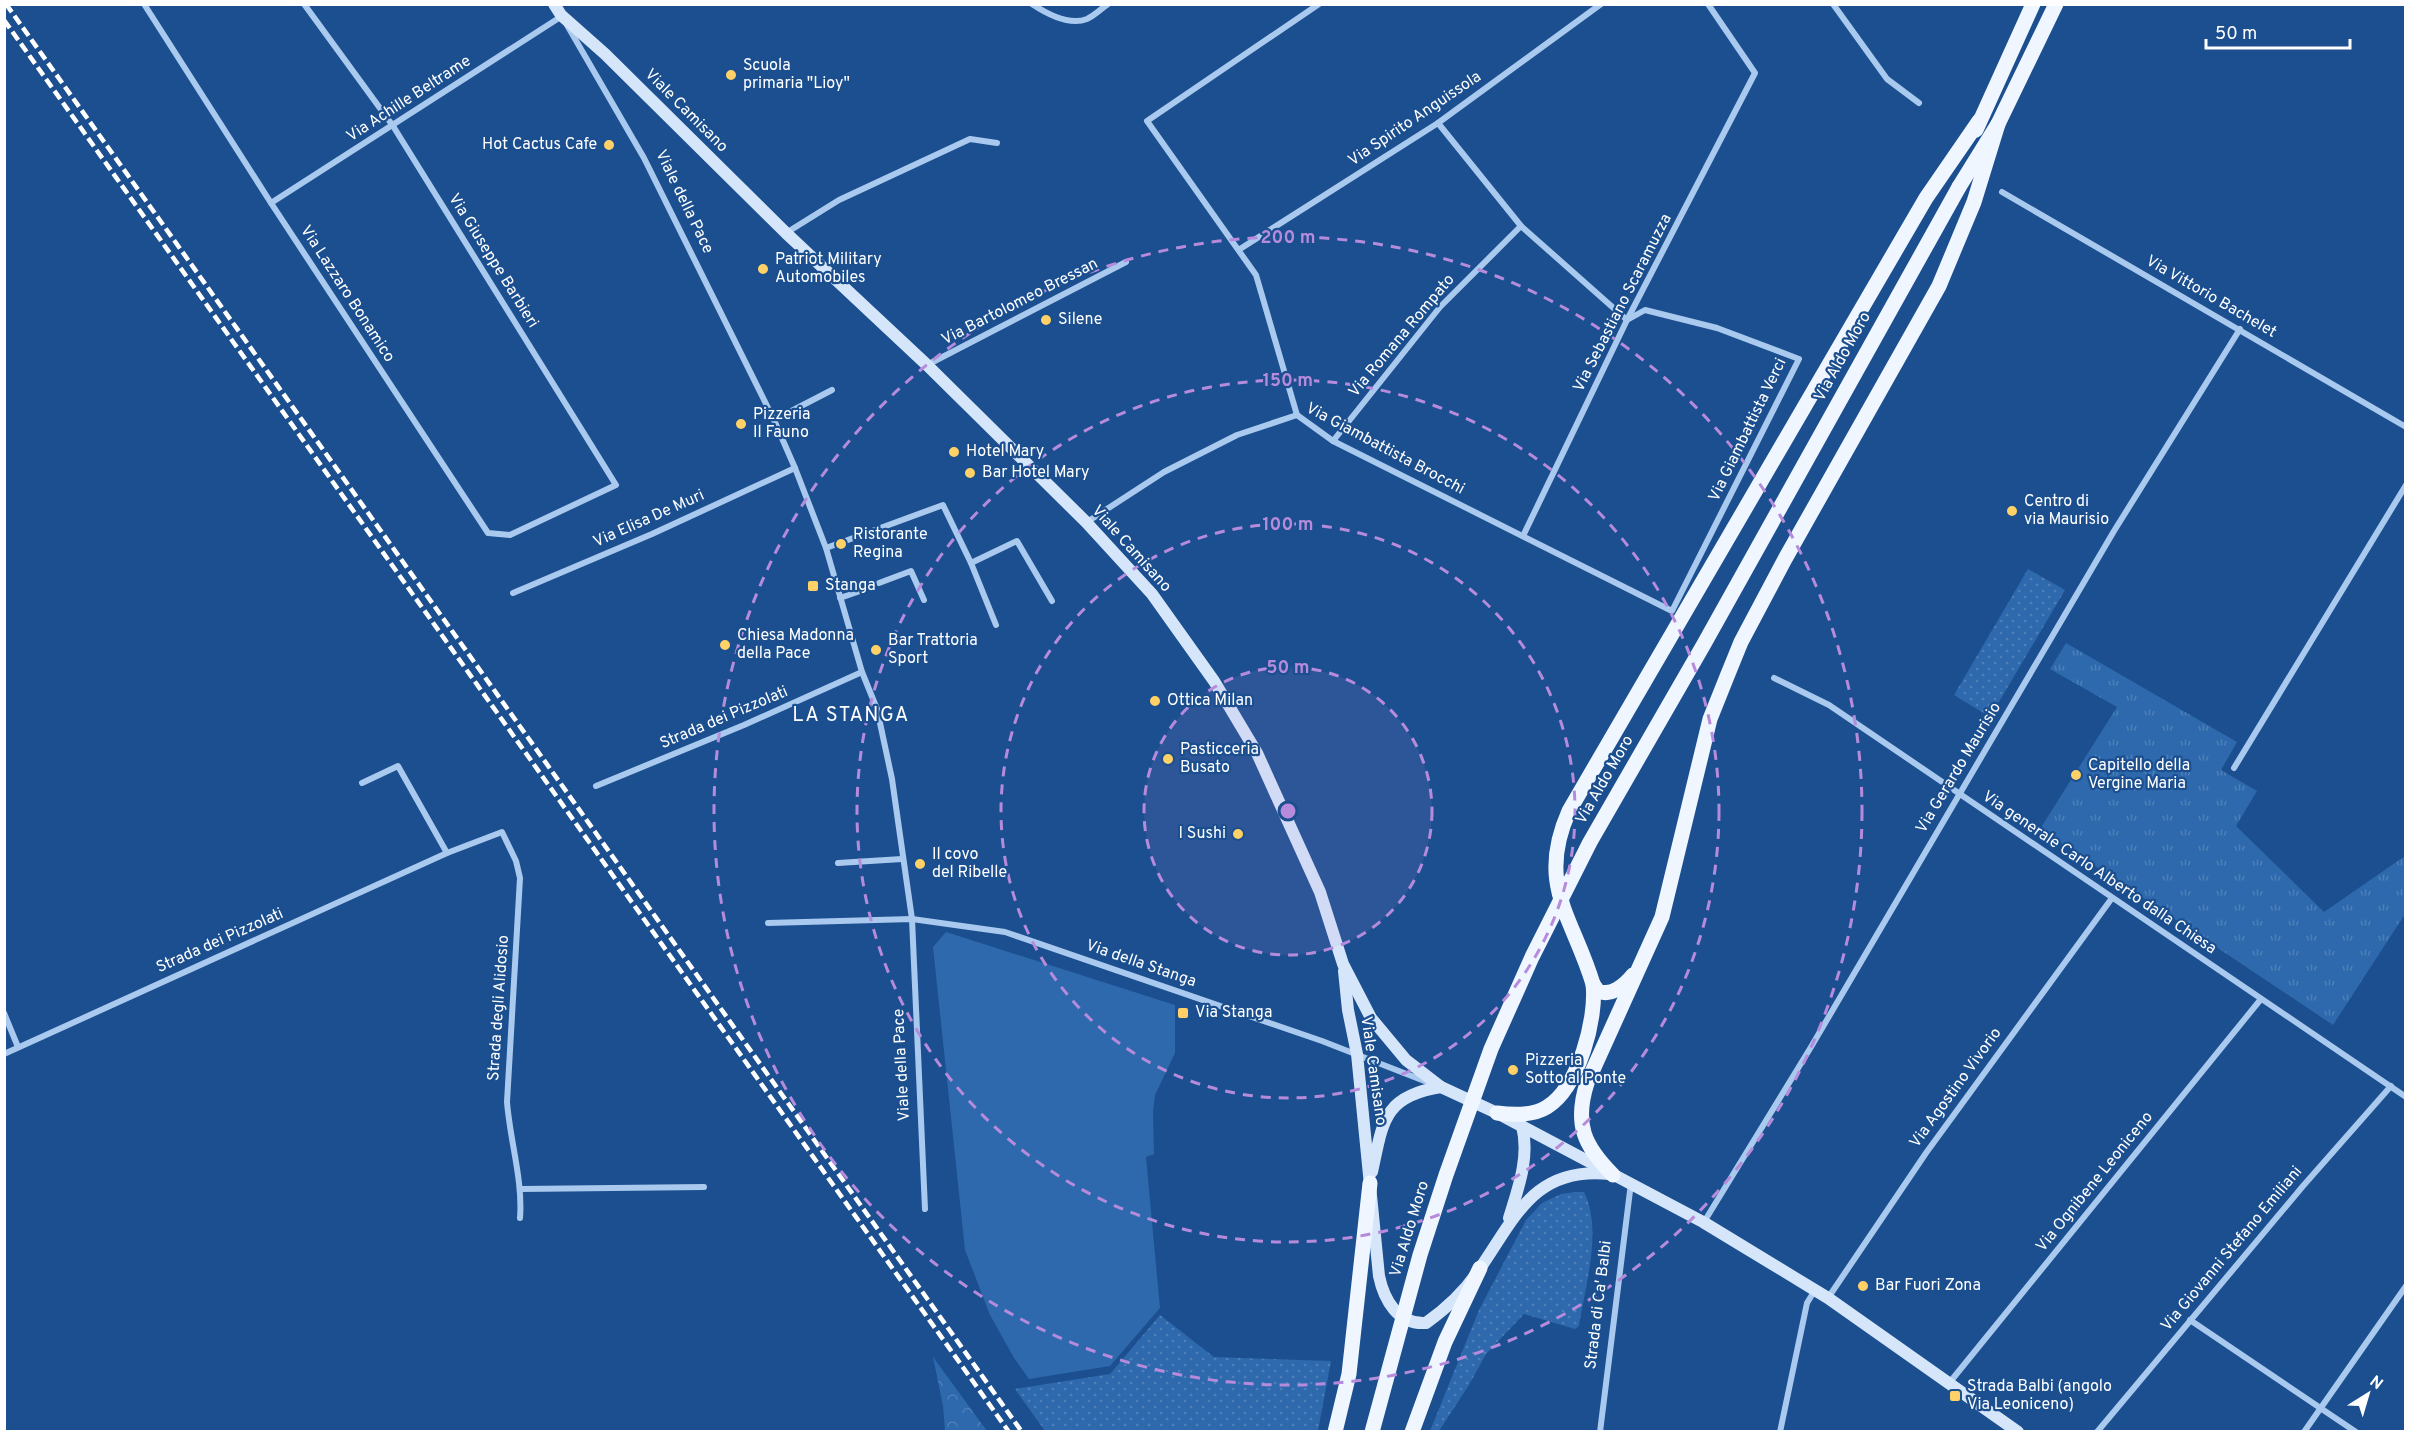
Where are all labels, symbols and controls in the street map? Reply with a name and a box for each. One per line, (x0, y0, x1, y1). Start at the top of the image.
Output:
scale bar (2206, 12, 2350, 50)
text: 50 m (2215, 23, 2257, 46)
street label: Via Achille Beltrame (343, 51, 475, 147)
place label: Scuola primaria "Lioy" (743, 56, 850, 94)
street label: Viale Camisano (640, 65, 732, 157)
street label: Via Spirito Anguissola (1345, 67, 1485, 171)
marker: Scuola primaria "Lioy" (724, 68, 738, 82)
place label: Hot Cactus Cafe (482, 135, 597, 155)
marker: Hot Cactus Cafe (602, 138, 616, 152)
street label: Viale della Pace (650, 147, 718, 257)
street label: Via Giuseppe Barbieri (443, 190, 543, 332)
street label: Via Sebastiano Scaramuzza (1569, 211, 1677, 395)
street label: Via Lazzaro Bonamico (295, 222, 399, 366)
text: 200 m (1260, 227, 1316, 250)
place label: Patriot Military Automobiles (775, 250, 882, 288)
street label: Via Vittorio Bachelet (2142, 251, 2280, 343)
street label: Via Bartolomeo Bressan (938, 254, 1102, 350)
marker: Patriot Military Automobiles (756, 262, 770, 276)
street label: Via Romana Rompato (1345, 270, 1459, 402)
street label: Via Aldo Moro (1810, 309, 1876, 405)
place label: Silene (1058, 310, 1102, 330)
marker: Silene (1039, 313, 1053, 327)
street label: Via Giambattista Verci (1705, 355, 1791, 505)
text: 150 m (1263, 370, 1313, 393)
street label: Via Giambattista Brocchi (1302, 399, 1468, 499)
place label: Pizzeria Il Fauno (753, 405, 811, 443)
marker: Pizzeria Il Fauno (734, 417, 748, 431)
place label: Hotel Mary (966, 442, 1044, 462)
marker: Hotel Mary (947, 445, 961, 459)
place label: Bar Hotel Mary (982, 463, 1090, 483)
marker: Bar Hotel Mary (963, 466, 977, 480)
street label: Via Elisa De Muri (590, 486, 708, 552)
place label: Centro di via Maurisio (2024, 492, 2109, 530)
street label: Viale Camisano (1087, 501, 1175, 597)
marker: Centro di via Maurisio (2005, 504, 2019, 518)
text: 100 m (1262, 514, 1314, 537)
place label: Ristorante Regina (853, 525, 928, 563)
marker: Ristorante Regina (834, 537, 848, 551)
place label: Stanga (825, 576, 876, 596)
marker: Stanga (806, 579, 820, 593)
place label: Chiesa Madonna della Pace (737, 626, 854, 664)
place label: Bar Trattoria Sport (888, 631, 978, 669)
marker: Chiesa Madonna della Pace (718, 638, 732, 652)
marker: Bar Trattoria Sport (869, 643, 883, 657)
text: 50 m (1266, 657, 1310, 680)
street label: Strada dei Pizzolati (657, 682, 791, 754)
place label: Ottica Milan (1167, 691, 1253, 711)
marker: Ottica Milan (1148, 694, 1162, 708)
street label: Via Gerardo Maurisio (1912, 699, 2006, 837)
district label: LA STANGA (792, 703, 910, 729)
street label: Via Aldo Moro (1572, 732, 1639, 828)
place label: Pasticceria Busato (1180, 740, 1259, 778)
marker: Pasticceria Busato (1161, 752, 1175, 766)
place label: Capitello della Vergine Maria (2088, 756, 2190, 794)
marker: Capitello della Vergine Maria (2069, 768, 2083, 782)
street label: Via generale Carlo Alberto dalla Chiesa (1978, 787, 2220, 959)
centre of rings (1278, 801, 1298, 821)
place label: I Sushi (1179, 824, 1226, 844)
marker: I Sushi (1231, 827, 1245, 841)
place label: Il covo del Ribelle (932, 845, 1007, 883)
marker: Il covo del Ribelle (913, 857, 927, 871)
street label: Strada dei Pizzolati (153, 904, 287, 978)
street label: Strada degli Alidosio (484, 934, 514, 1082)
street label: Via della Stanga (1083, 936, 1199, 992)
place label: Via Stanga (1195, 1003, 1272, 1023)
marker: Via Stanga (1176, 1006, 1190, 1020)
street label: Viale della Pace (889, 1008, 915, 1122)
street label: Viale Camisano (1355, 1015, 1391, 1127)
street label: Via Agostino Vivorio (1906, 1024, 2006, 1152)
place label: Pizzeria Sotto al Ponte (1525, 1051, 1626, 1089)
marker: Pizzeria Sotto al Ponte (1506, 1063, 1520, 1077)
street label: Via Ognibene Leoniceno (2032, 1108, 2158, 1256)
street label: Via Giovanni Stefano Emiliani (2157, 1162, 2307, 1336)
street label: Via Aldo Moro (1386, 1179, 1434, 1279)
street label: Strada di Ca' Balbi (1581, 1239, 1617, 1371)
place label: Bar Fuori Zona (1875, 1276, 1981, 1296)
marker: Bar Fuori Zona (1856, 1279, 1870, 1293)
north arrow (2338, 1364, 2398, 1424)
text: N (2365, 1372, 2386, 1395)
place label: Strada Balbi (angolo Via Leoniceno) (1967, 1377, 2112, 1415)
marker: Strada Balbi (angolo Via Leoniceno) (1948, 1389, 1962, 1403)

